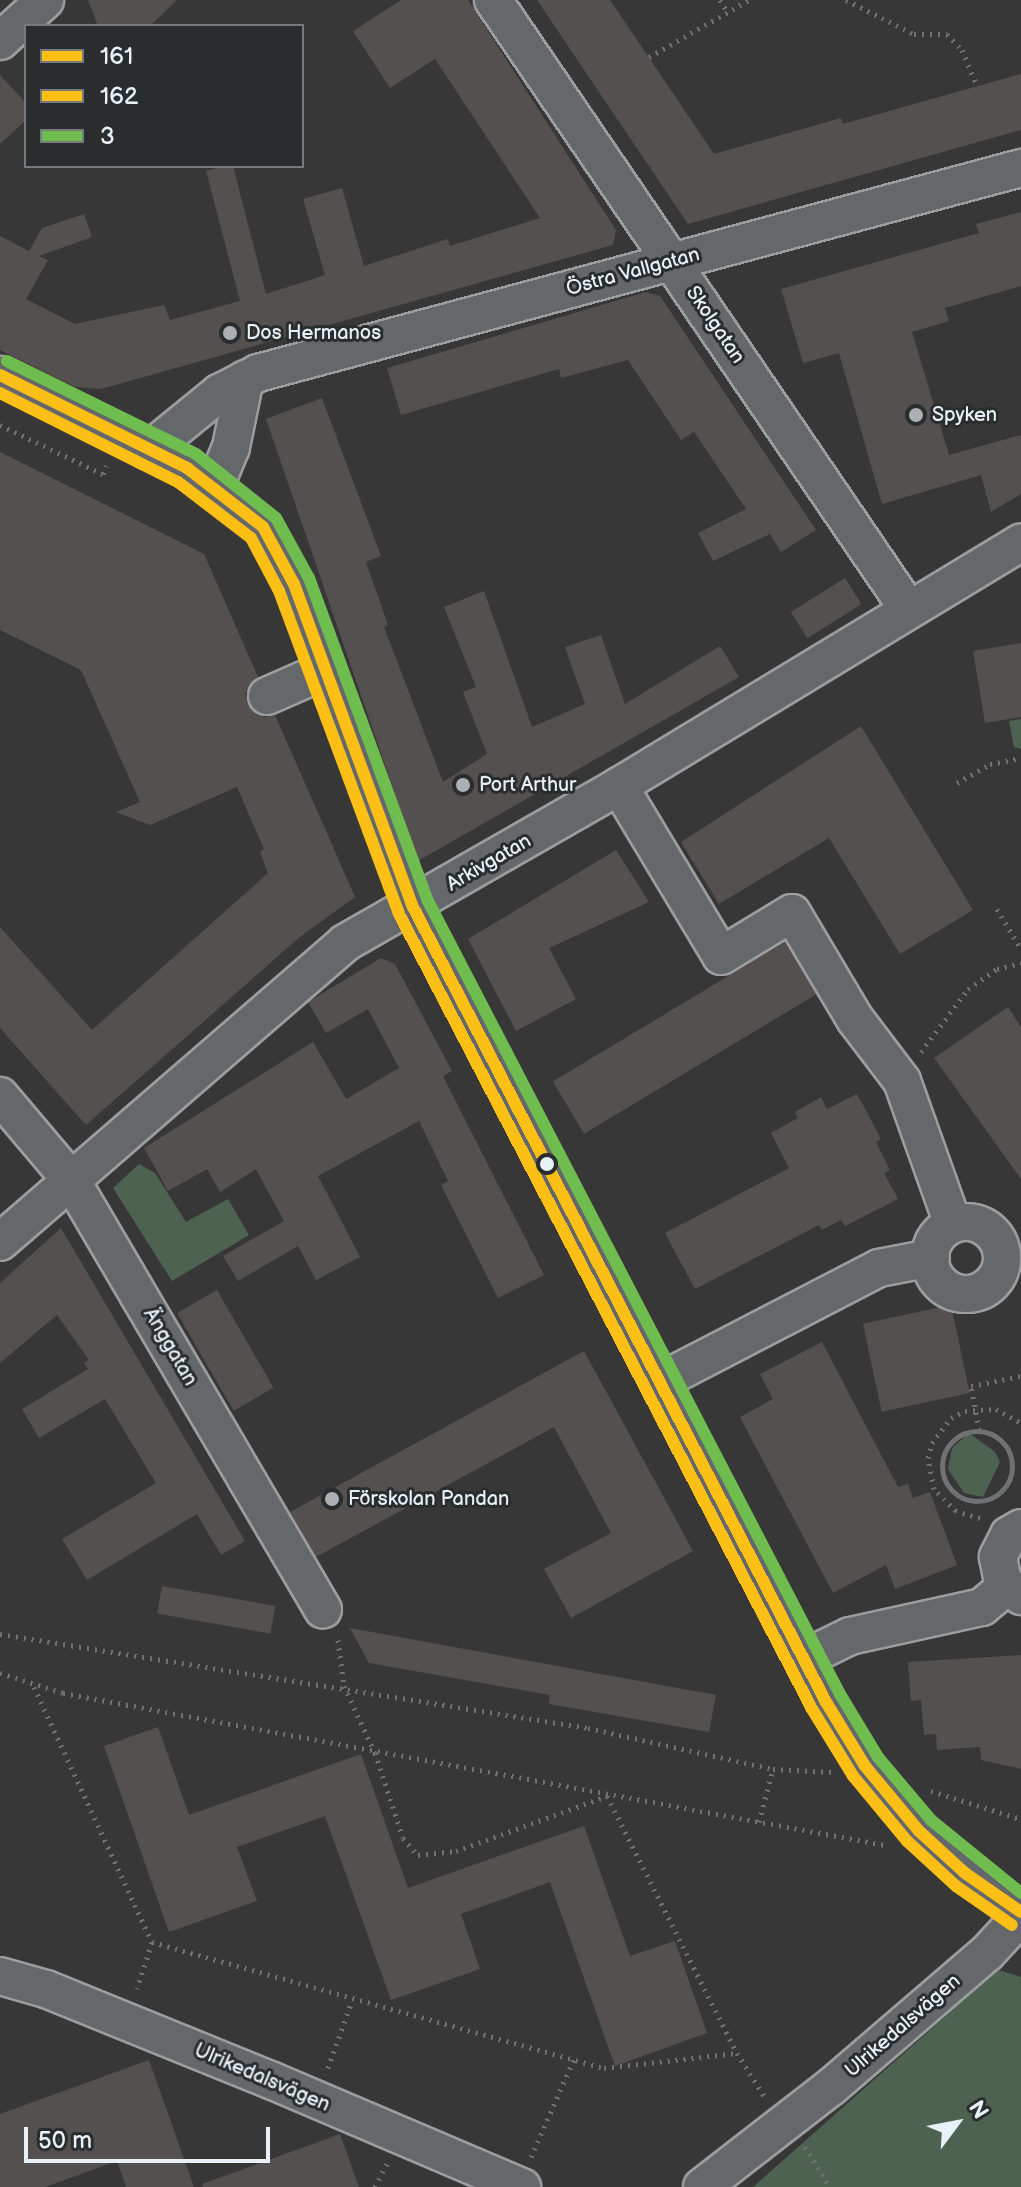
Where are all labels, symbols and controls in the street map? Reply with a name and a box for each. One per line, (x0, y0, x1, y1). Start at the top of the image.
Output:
legend (24, 24, 304, 168)
text: 161 (100, 42, 133, 71)
text: 162 (100, 82, 138, 111)
text: 3 (100, 122, 115, 151)
street label: Östra Vallgatan (563, 243, 703, 301)
street label: Skolgatan (680, 282, 750, 368)
place label: Dos Hermanos (246, 321, 381, 345)
marker: Dos Hermanos (221, 324, 239, 342)
place label: Spyken (932, 403, 997, 427)
marker: Spyken (907, 406, 925, 424)
place label: Port Arthur (479, 773, 576, 797)
marker: Port Arthur (454, 776, 472, 794)
street label: Arkivgatan (442, 829, 536, 897)
unlabelled marker (539, 1156, 555, 1172)
street label: Änggatan (138, 1304, 202, 1390)
place label: Förskolan Pandan (348, 1487, 509, 1511)
marker: Förskolan Pandan (323, 1490, 341, 1508)
street label: Ulrikedalsvägen (840, 1969, 966, 2083)
street label: Ulrikedalsvägen (191, 2039, 333, 2117)
north arrow (917, 2083, 997, 2163)
text: N (962, 2096, 994, 2124)
scale bar (28, 2111, 274, 2161)
text: 50 m (38, 2126, 92, 2155)

